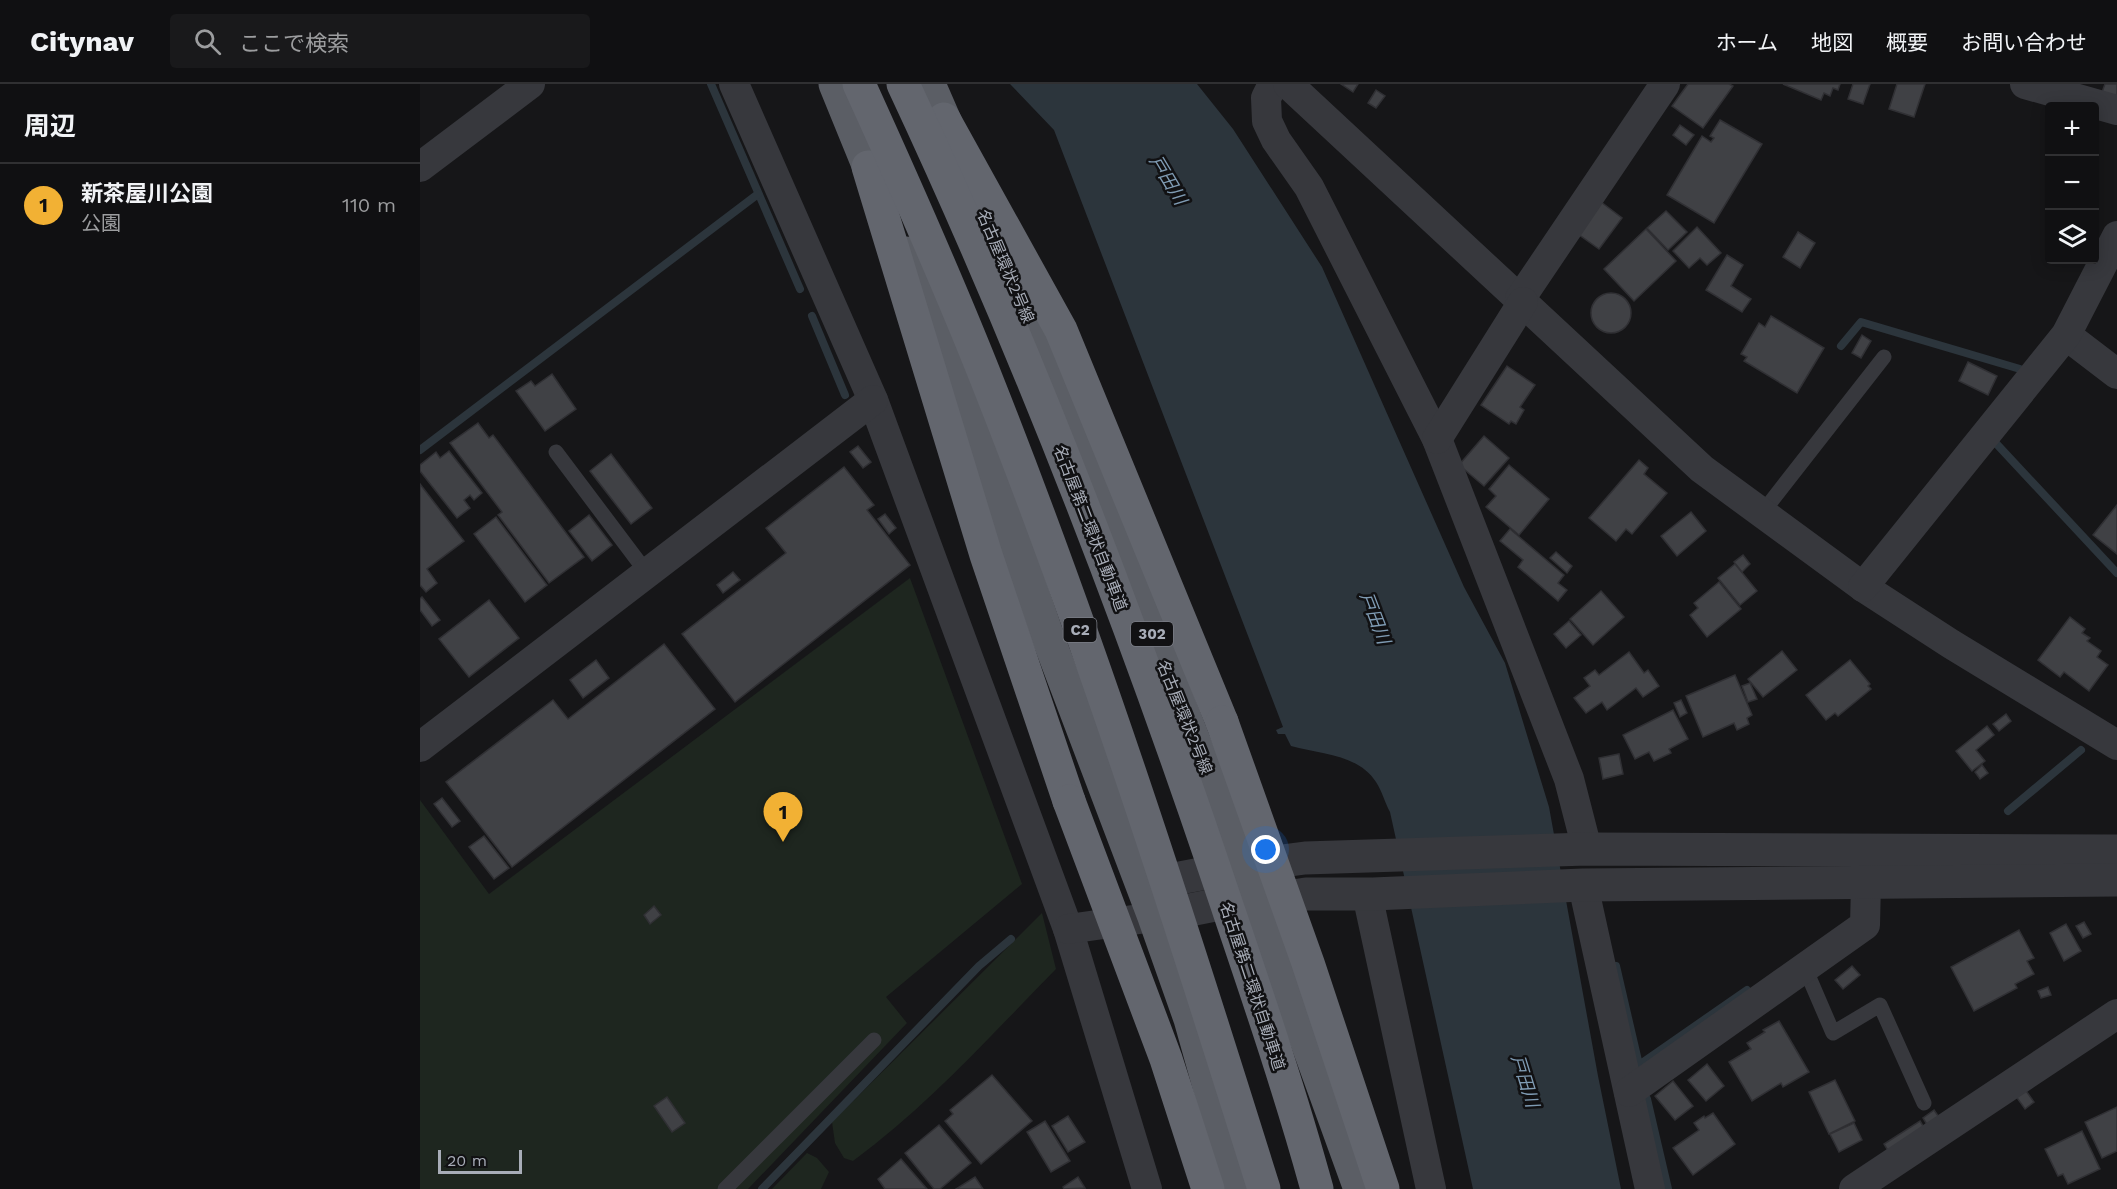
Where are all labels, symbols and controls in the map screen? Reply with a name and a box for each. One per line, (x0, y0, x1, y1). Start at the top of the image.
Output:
search box (170, 14, 590, 68)
text: Citynav (30, 25, 134, 58)
icon: search (191, 25, 224, 58)
text: ホーム (1716, 30, 1778, 55)
text: 地図 (1811, 30, 1853, 55)
text: 概要 (1886, 30, 1928, 55)
text: お問い合わせ (1961, 30, 2087, 55)
text: ここで検索 (239, 31, 349, 56)
map controls (2045, 102, 2099, 264)
button: + (2045, 102, 2099, 156)
text: 周辺 (24, 111, 76, 141)
water label: 戸田川 (1146, 151, 1192, 210)
button: − (2045, 156, 2099, 210)
text: 新茶屋川公園 (81, 181, 213, 206)
text: 1 (39, 193, 48, 217)
text: 110 m (342, 193, 396, 217)
street label: 名古屋環状2号線 (973, 207, 1038, 326)
button: layers (2045, 210, 2099, 264)
text: 公園 (81, 211, 121, 235)
street label: 名古屋第二環状自動車道 (1050, 443, 1131, 614)
water label: 戸田川 (1356, 589, 1396, 649)
road number: C2 (1064, 618, 1096, 642)
road number: 302 (1131, 622, 1173, 646)
street label: 名古屋環状2号線 (1153, 657, 1216, 777)
pin: 1 (764, 792, 802, 842)
your location (1251, 835, 1280, 864)
street label: 名古屋第二環状自動車道 (1216, 900, 1289, 1073)
water label: 戸田川 (1508, 1052, 1544, 1112)
scale bar (438, 1147, 522, 1174)
text: 20 m (447, 1151, 487, 1170)

